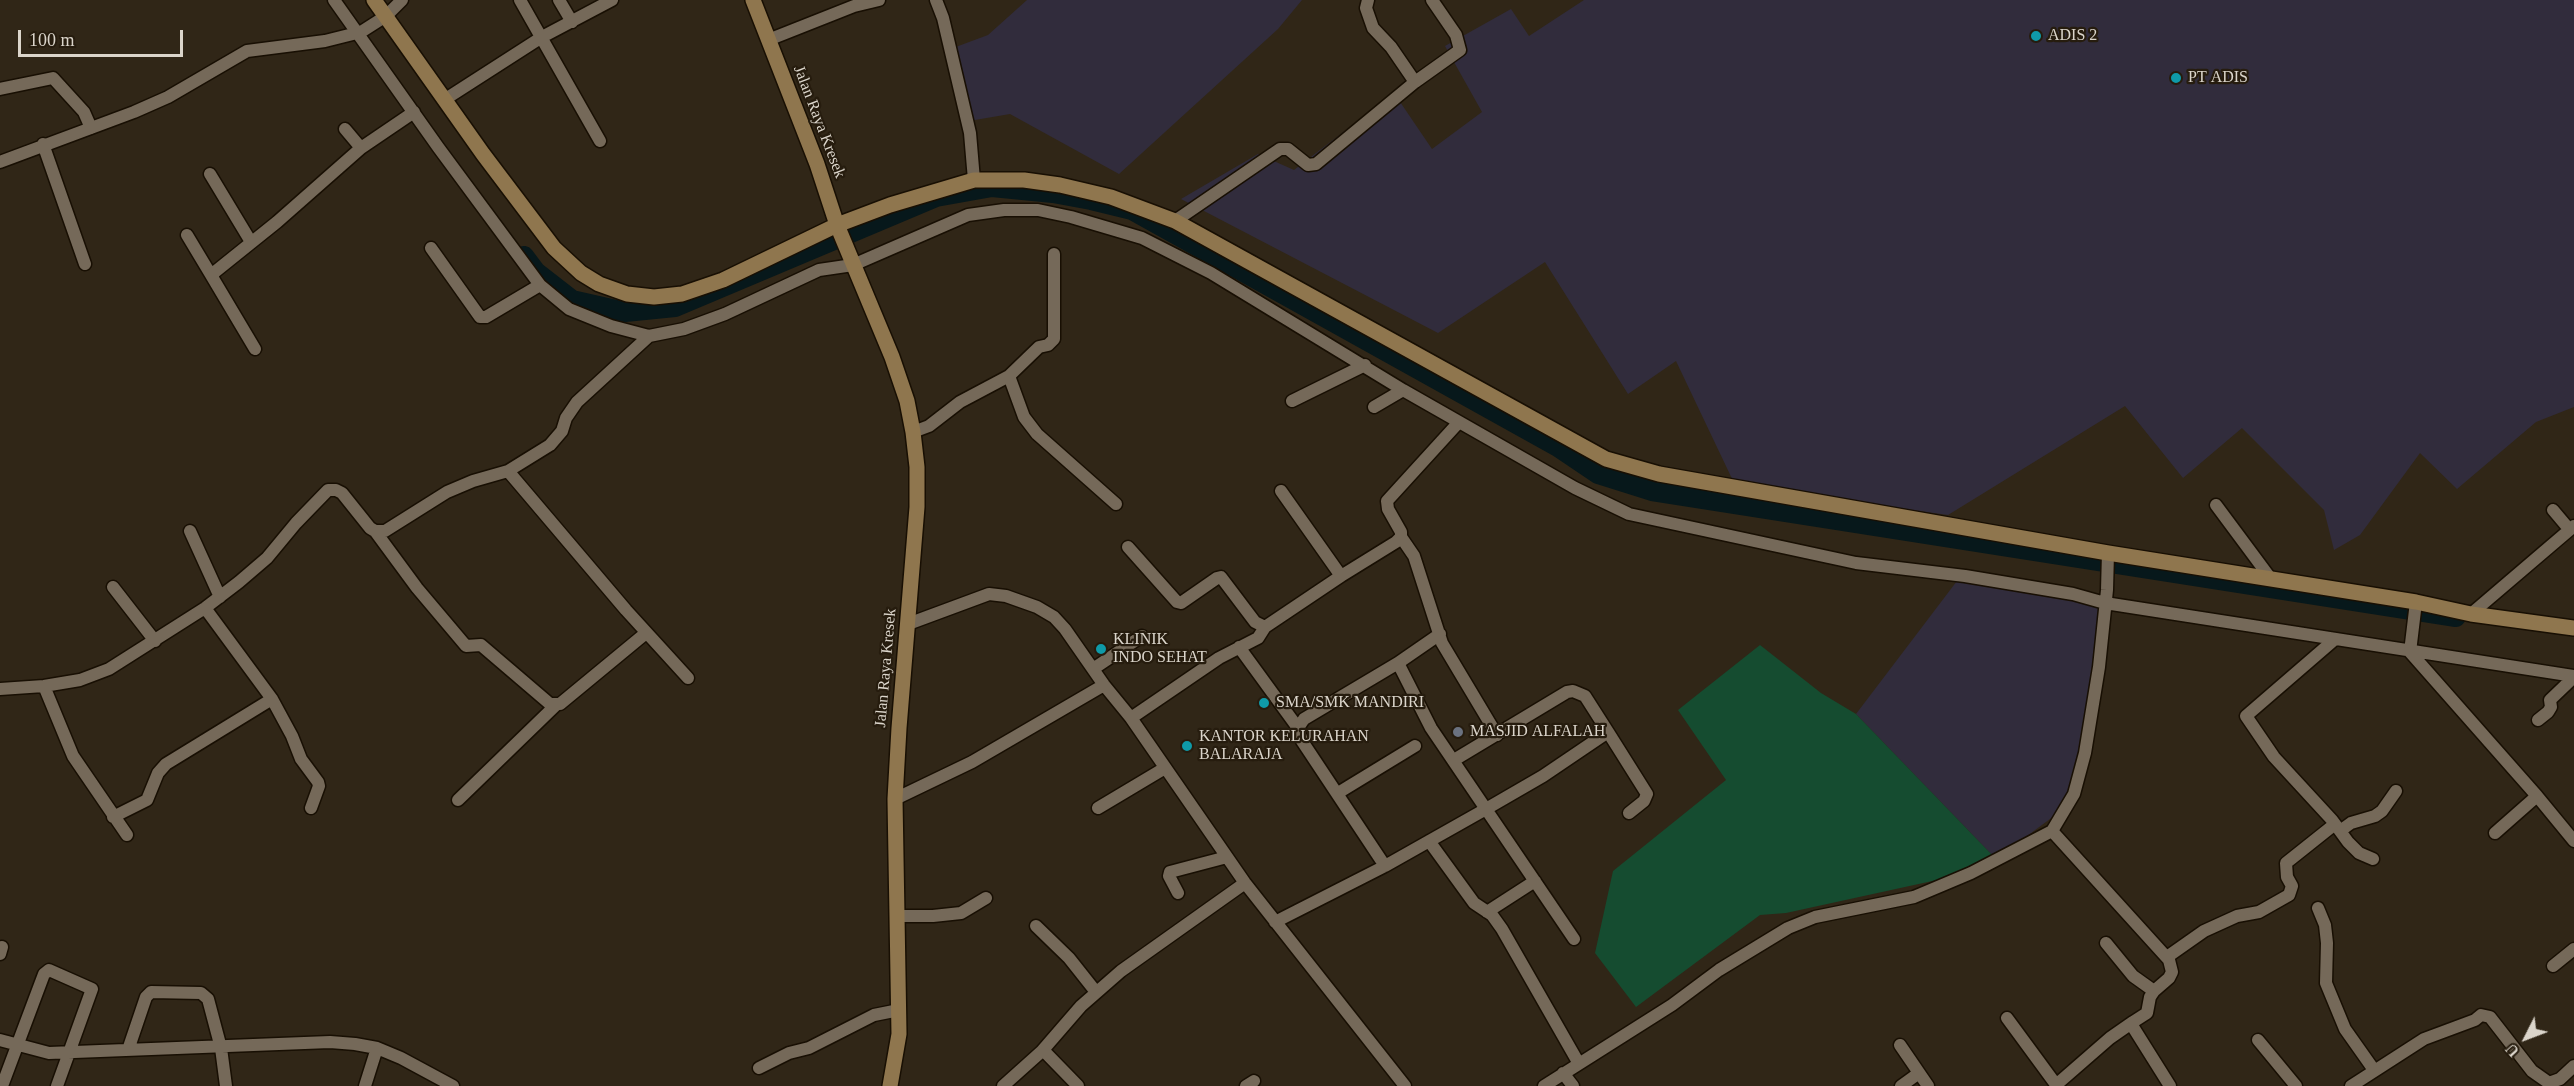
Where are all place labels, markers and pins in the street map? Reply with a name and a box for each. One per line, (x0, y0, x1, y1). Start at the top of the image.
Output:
place label: ADIS 2 (2048, 26, 2097, 46)
marker: ADIS 2 (2029, 29, 2043, 43)
place label: PT ADIS (2188, 68, 2248, 88)
marker: PT ADIS (2169, 71, 2183, 85)
place label: KLINIK INDO SEHAT (1113, 630, 1207, 668)
marker: KLINIK INDO SEHAT (1094, 642, 1108, 656)
place label: SMA/SMK MANDIRI (1276, 693, 1424, 713)
marker: SMA/SMK MANDIRI (1257, 696, 1271, 710)
place label: MASJID ALFALAH (1470, 722, 1605, 742)
marker: MASJID ALFALAH (1451, 725, 1465, 739)
place label: KANTOR KELURAHAN BALARAJA (1199, 727, 1369, 765)
marker: KANTOR KELURAHAN BALARAJA (1180, 739, 1194, 753)

